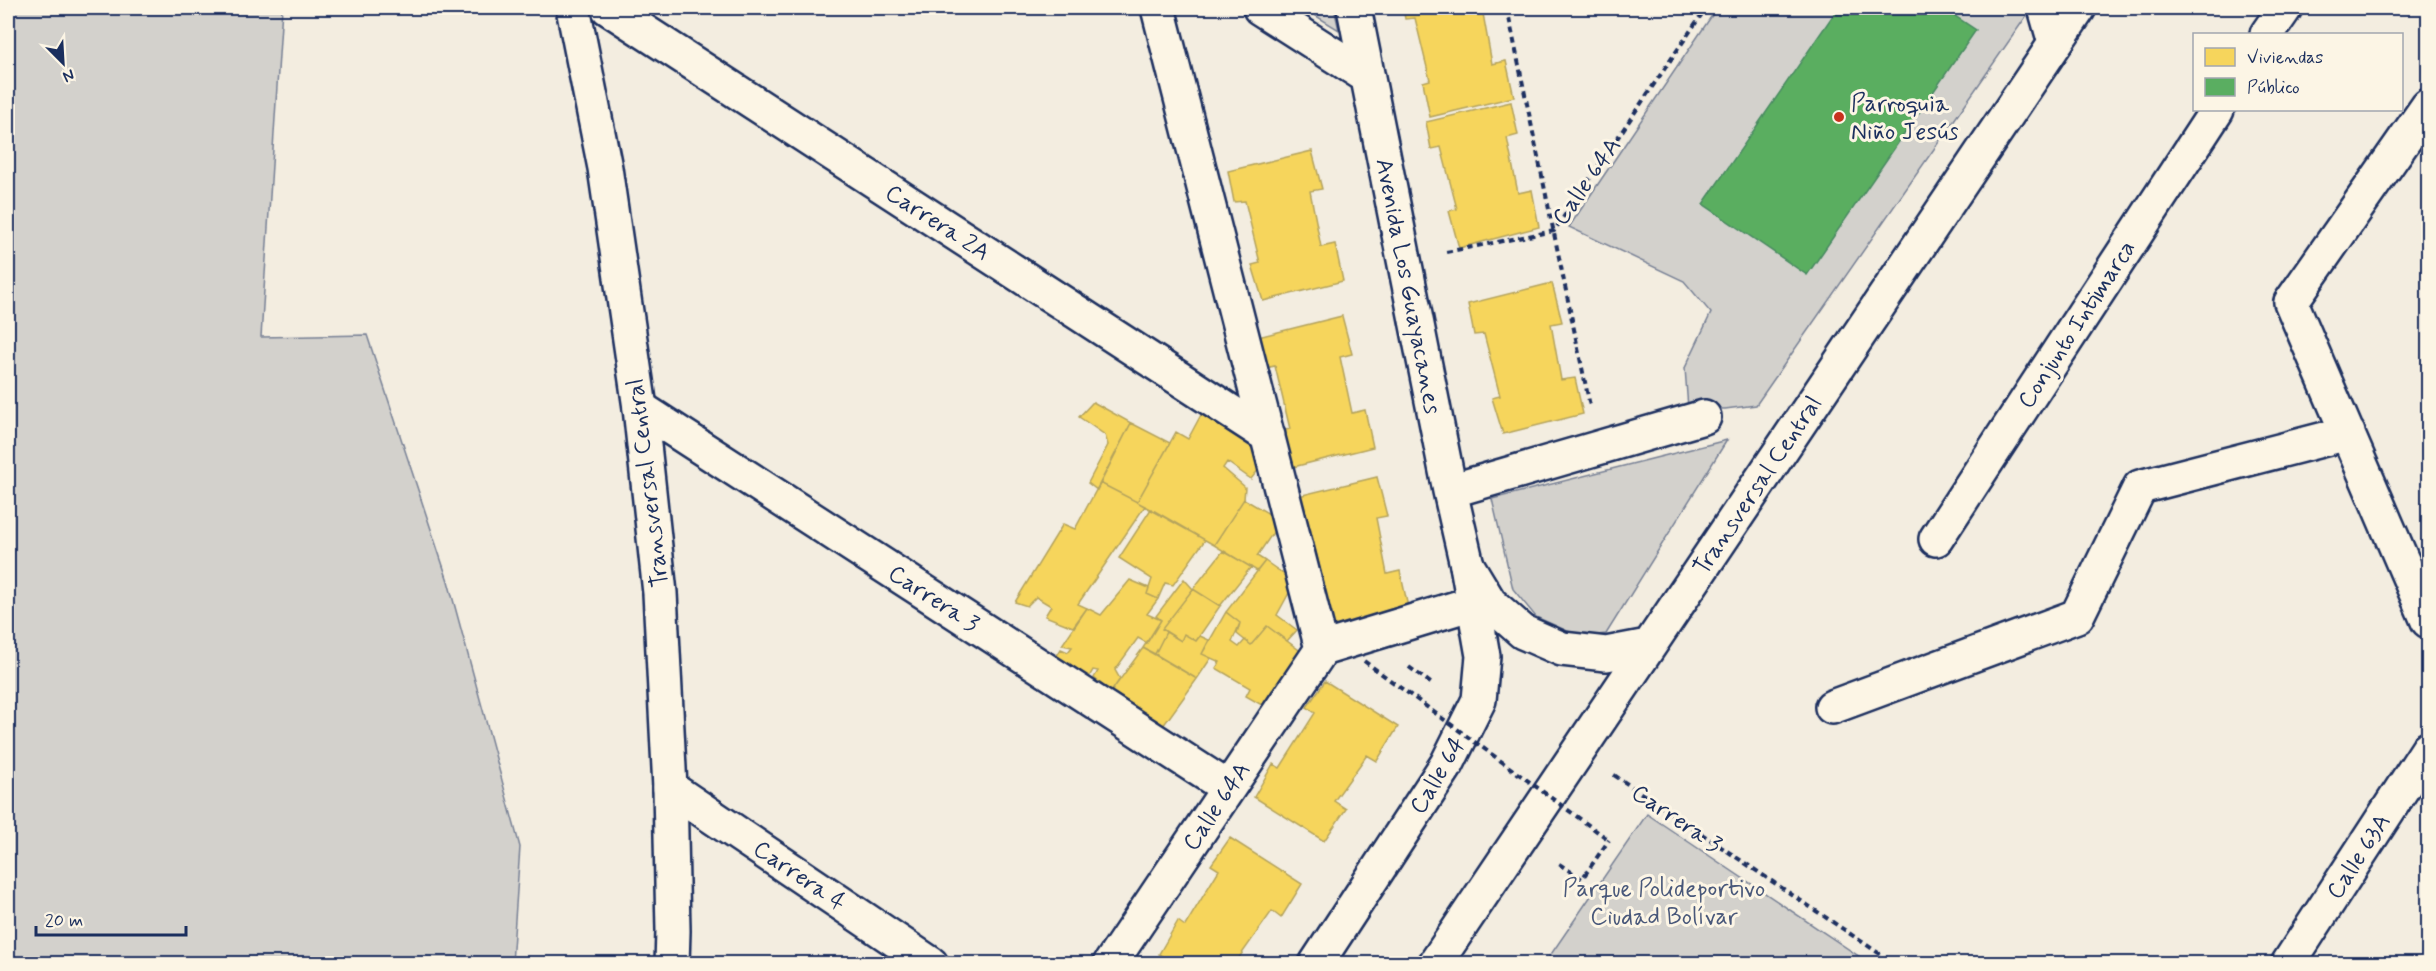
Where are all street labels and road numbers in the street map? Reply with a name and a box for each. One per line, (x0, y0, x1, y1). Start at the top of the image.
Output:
street label: Calle 64A (1546, 132, 1629, 232)
street label: Avenida Los Guayacanes (1368, 156, 1448, 417)
street label: Carrera 2A (879, 178, 996, 269)
street label: Conjunto Intimarca (2011, 235, 2143, 415)
street label: Transversal Central (620, 377, 677, 589)
street label: Transversal Central (1687, 390, 1830, 582)
street label: Carrera 3 (882, 558, 985, 640)
street label: Calle 64 (1403, 731, 1473, 820)
street label: Calle 64A (1176, 756, 1258, 857)
street label: Carrera 3 (1625, 778, 1727, 861)
street label: Calle 63A (2320, 808, 2398, 906)
street label: Carrera 4 (747, 834, 852, 919)

